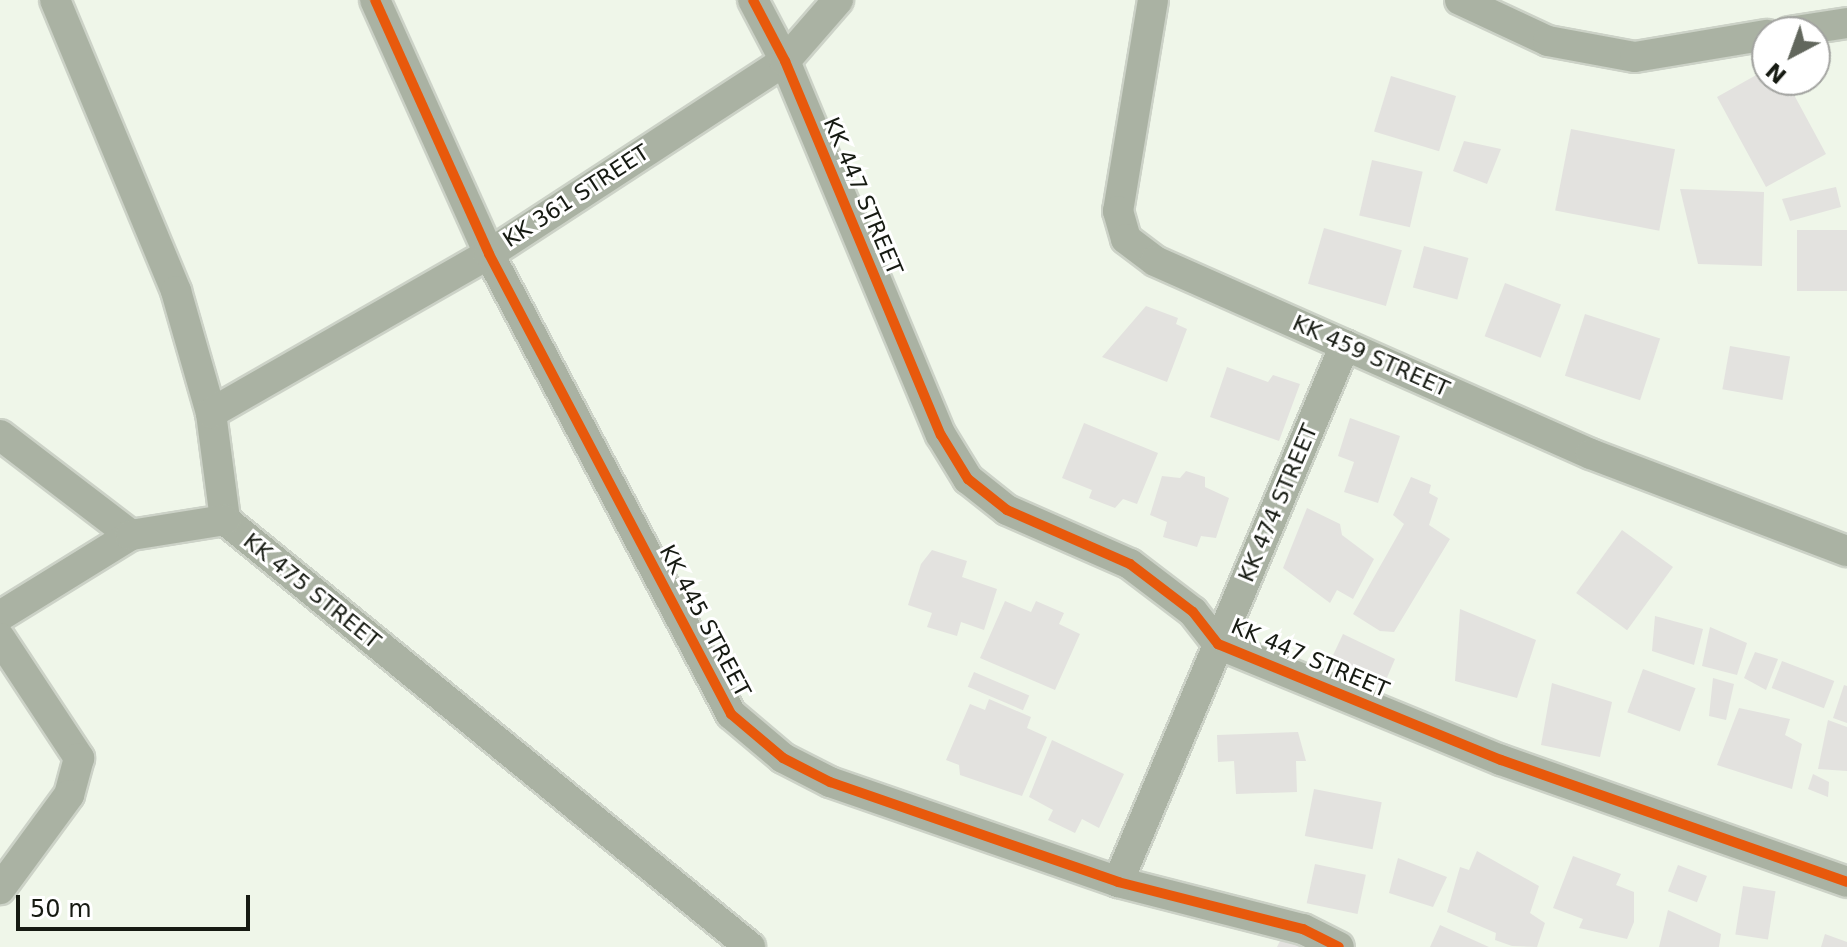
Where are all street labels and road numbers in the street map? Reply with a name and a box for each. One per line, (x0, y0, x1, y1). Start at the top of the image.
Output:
street label: KK 447 STREET (818, 113, 908, 279)
street label: KK 361 STREET (498, 139, 654, 253)
street label: KK 459 STREET (1289, 310, 1453, 402)
street label: KK 474 STREET (1233, 420, 1323, 586)
street label: KK 475 STREET (238, 528, 386, 654)
street label: KK 445 STREET (654, 540, 756, 702)
street label: KK 447 STREET (1227, 613, 1393, 703)

